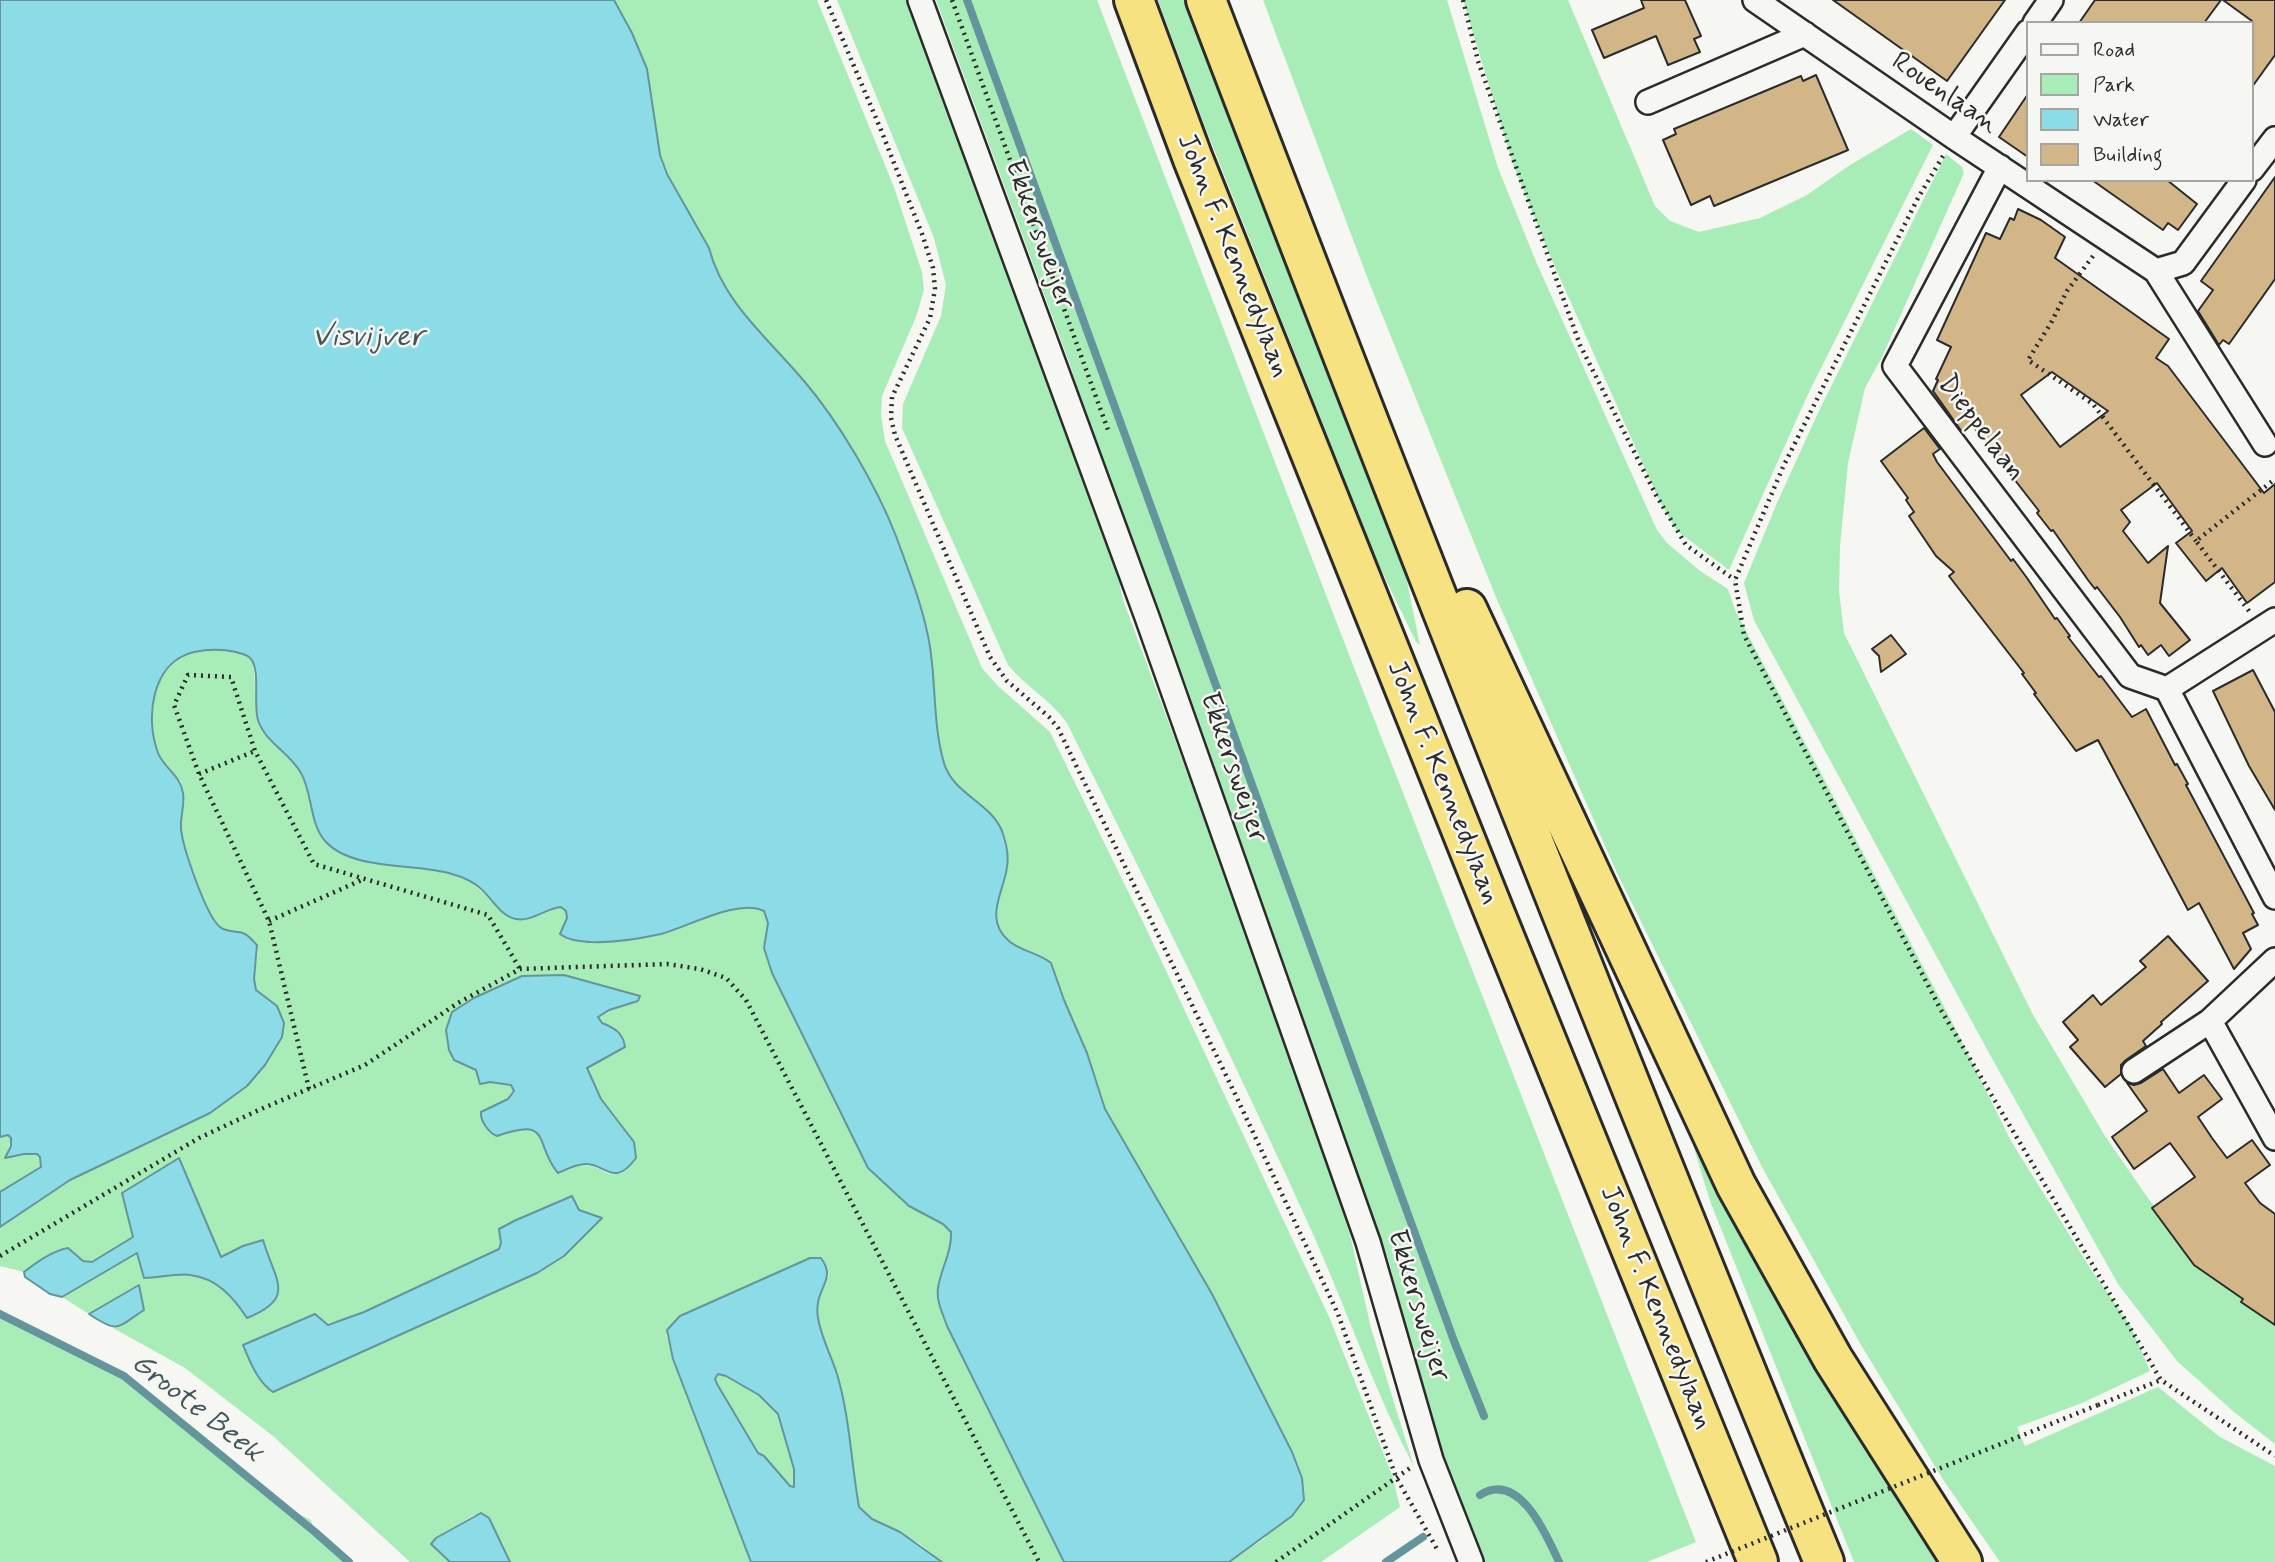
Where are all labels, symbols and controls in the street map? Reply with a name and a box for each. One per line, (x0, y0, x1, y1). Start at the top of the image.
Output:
legend (2026, 21, 2254, 182)
text: Road (2093, 36, 2135, 64)
street label: Rouenlaan (1884, 46, 2004, 142)
text: Park (2093, 71, 2135, 99)
text: Water (2093, 106, 2149, 134)
street label: John F. Kennedylaan (1168, 129, 1296, 383)
text: Building (2093, 141, 2163, 169)
street label: Ekkersweijer (995, 156, 1081, 314)
water label: Visvijver (312, 321, 424, 357)
street label: Dieppelaan (1929, 369, 2031, 489)
street label: John F. Kennedylaan (1378, 656, 1506, 910)
street label: Ekkersweijer (1191, 688, 1273, 848)
street label: John F. Kennedylaan (1591, 1181, 1719, 1435)
street label: Ekkersweijer (1378, 1226, 1456, 1386)
water label: Groote Beek (123, 1346, 269, 1472)

